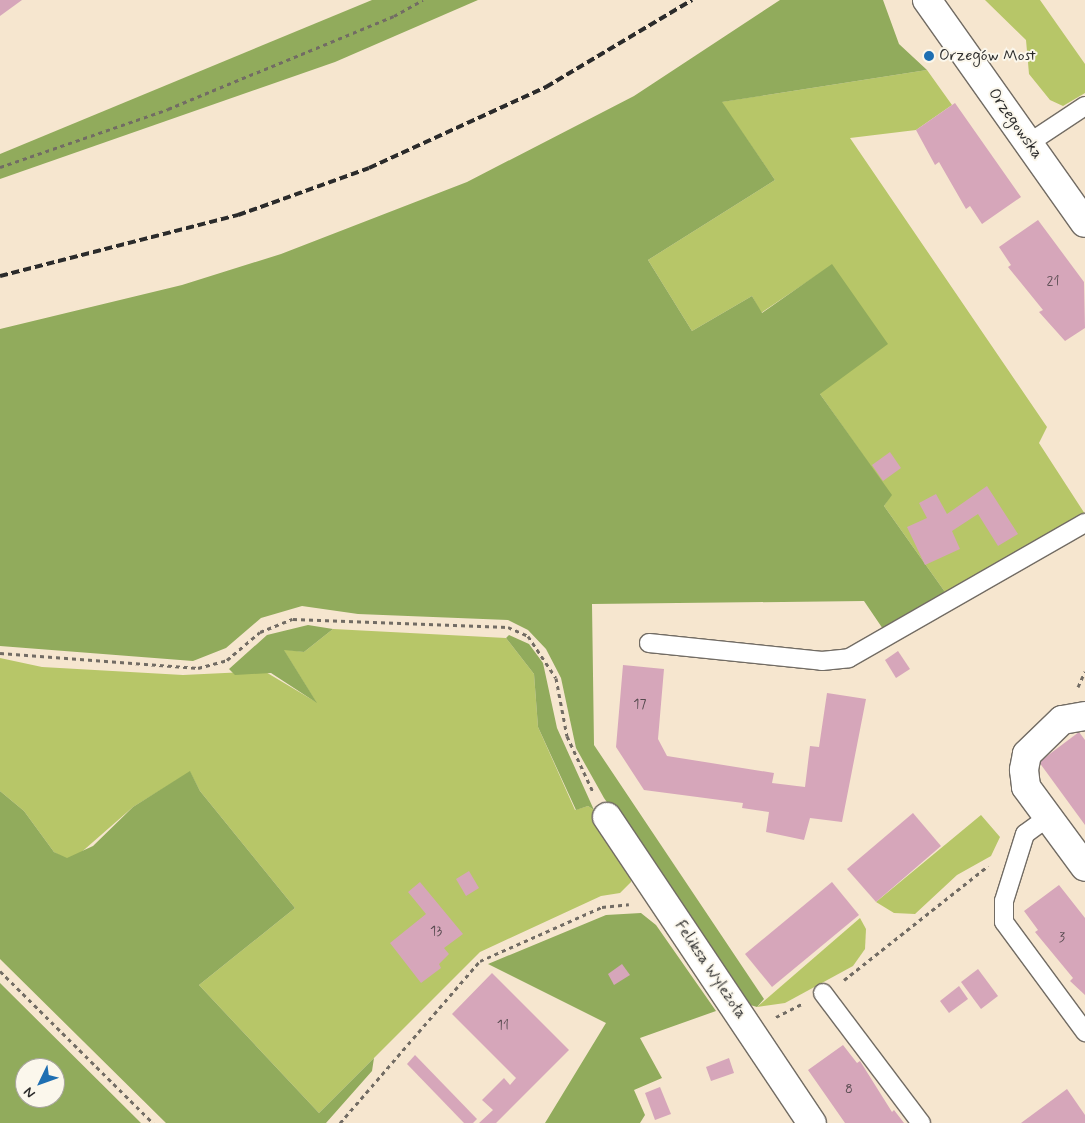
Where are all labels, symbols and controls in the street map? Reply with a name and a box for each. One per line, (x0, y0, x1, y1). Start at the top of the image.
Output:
place label: Orzegów Most (939, 46, 1035, 66)
marker: Orzegów Most (923, 50, 935, 62)
street label: Orzegowska (984, 85, 1046, 163)
house number: 21 (1047, 273, 1059, 289)
house number: 17 (633, 696, 647, 712)
street label: Feliksa Wyleżoła (670, 917, 750, 1023)
house number: 13 (430, 923, 442, 939)
house number: 3 (1059, 929, 1065, 945)
house number: 11 (497, 1017, 509, 1033)
north arrow (15, 1058, 65, 1108)
house number: 8 (845, 1081, 853, 1097)
text: N (20, 1083, 39, 1102)

